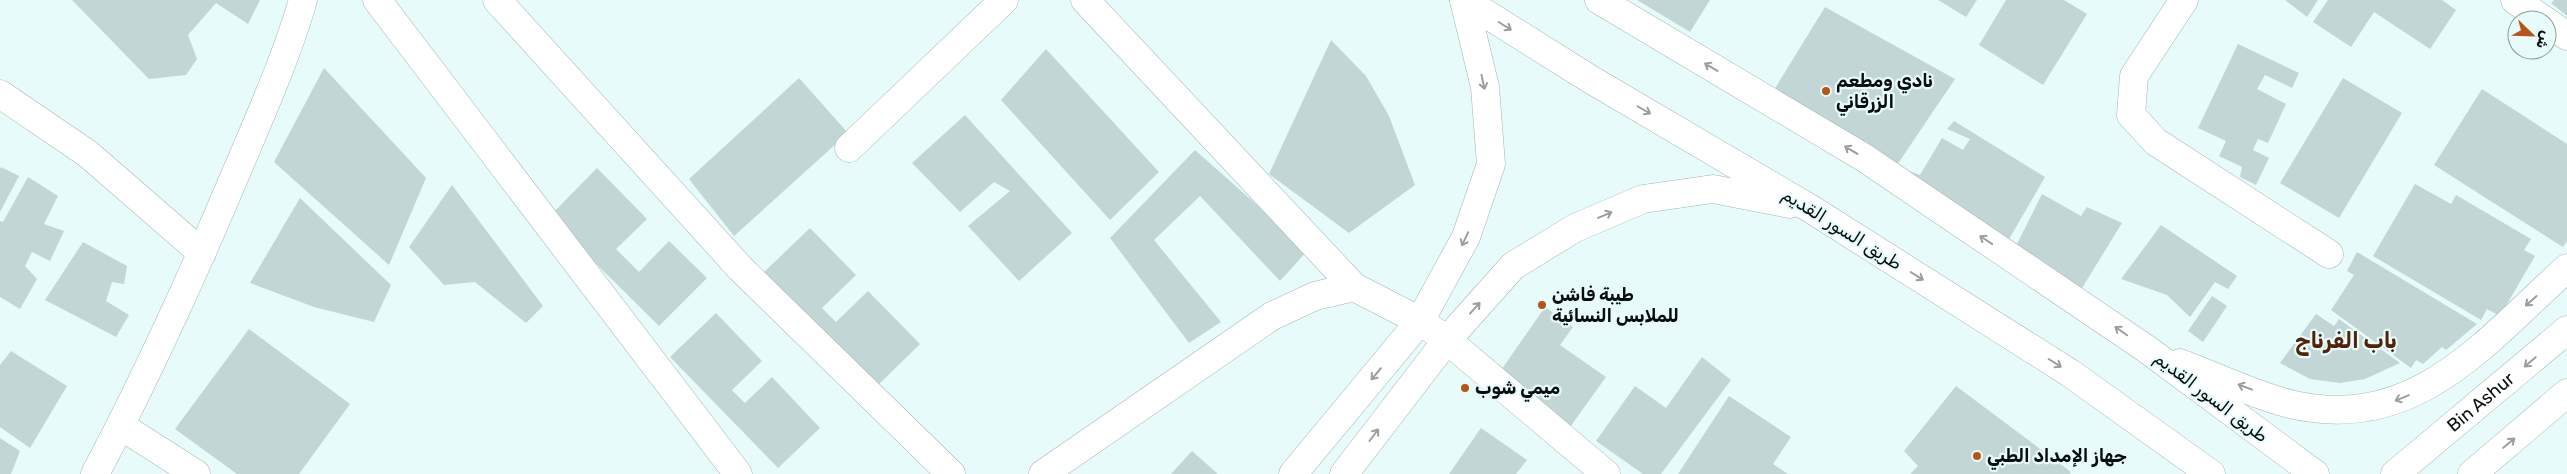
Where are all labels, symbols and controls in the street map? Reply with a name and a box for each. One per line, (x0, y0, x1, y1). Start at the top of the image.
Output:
north arrow (2507, 10, 2557, 60)
one-way arrow (1498, 20, 1512, 31)
text: ش (2532, 28, 2555, 52)
one-way arrow (1704, 62, 1719, 72)
place label: نادي ومطعم الزرقاني (1836, 70, 1933, 116)
one-way arrow (1479, 73, 1489, 89)
marker: نادي ومطعم الزرقاني (1820, 85, 1832, 97)
one-way arrow (1636, 106, 1650, 116)
one-way arrow (1844, 145, 1858, 155)
street label: طريق السور القديم (1778, 183, 1906, 275)
one-way arrow (1597, 210, 1612, 219)
one-way arrow (1459, 231, 1469, 246)
one-way arrow (1980, 234, 1994, 244)
one-way arrow (1910, 271, 1924, 281)
place label: طيبة فاشن للملابس النسائية (1552, 284, 1679, 327)
one-way arrow (2524, 295, 2537, 306)
marker: طيبة فاشن للملابس النسائية (1536, 299, 1548, 311)
one-way arrow (1469, 302, 1481, 315)
one-way arrow (2114, 326, 2128, 336)
district label: باب الفرناج (2295, 327, 2397, 356)
street label: طريق السور القديم (2149, 347, 2272, 448)
one-way arrow (2523, 356, 2536, 367)
one-way arrow (2047, 359, 2061, 369)
one-way arrow (1370, 368, 1381, 381)
street label: Bin Ashur (2443, 368, 2519, 437)
place label: ميمي شوب (1475, 377, 1560, 402)
marker: ميمي شوب (1459, 382, 1471, 394)
one-way arrow (2238, 382, 2253, 392)
one-way arrow (2395, 394, 2410, 403)
one-way arrow (1369, 428, 1379, 442)
one-way arrow (2502, 437, 2515, 448)
place label: جهاز الإمداد الطبي (1987, 445, 2127, 470)
marker: جهاز الإمداد الطبي (1971, 450, 1983, 462)

